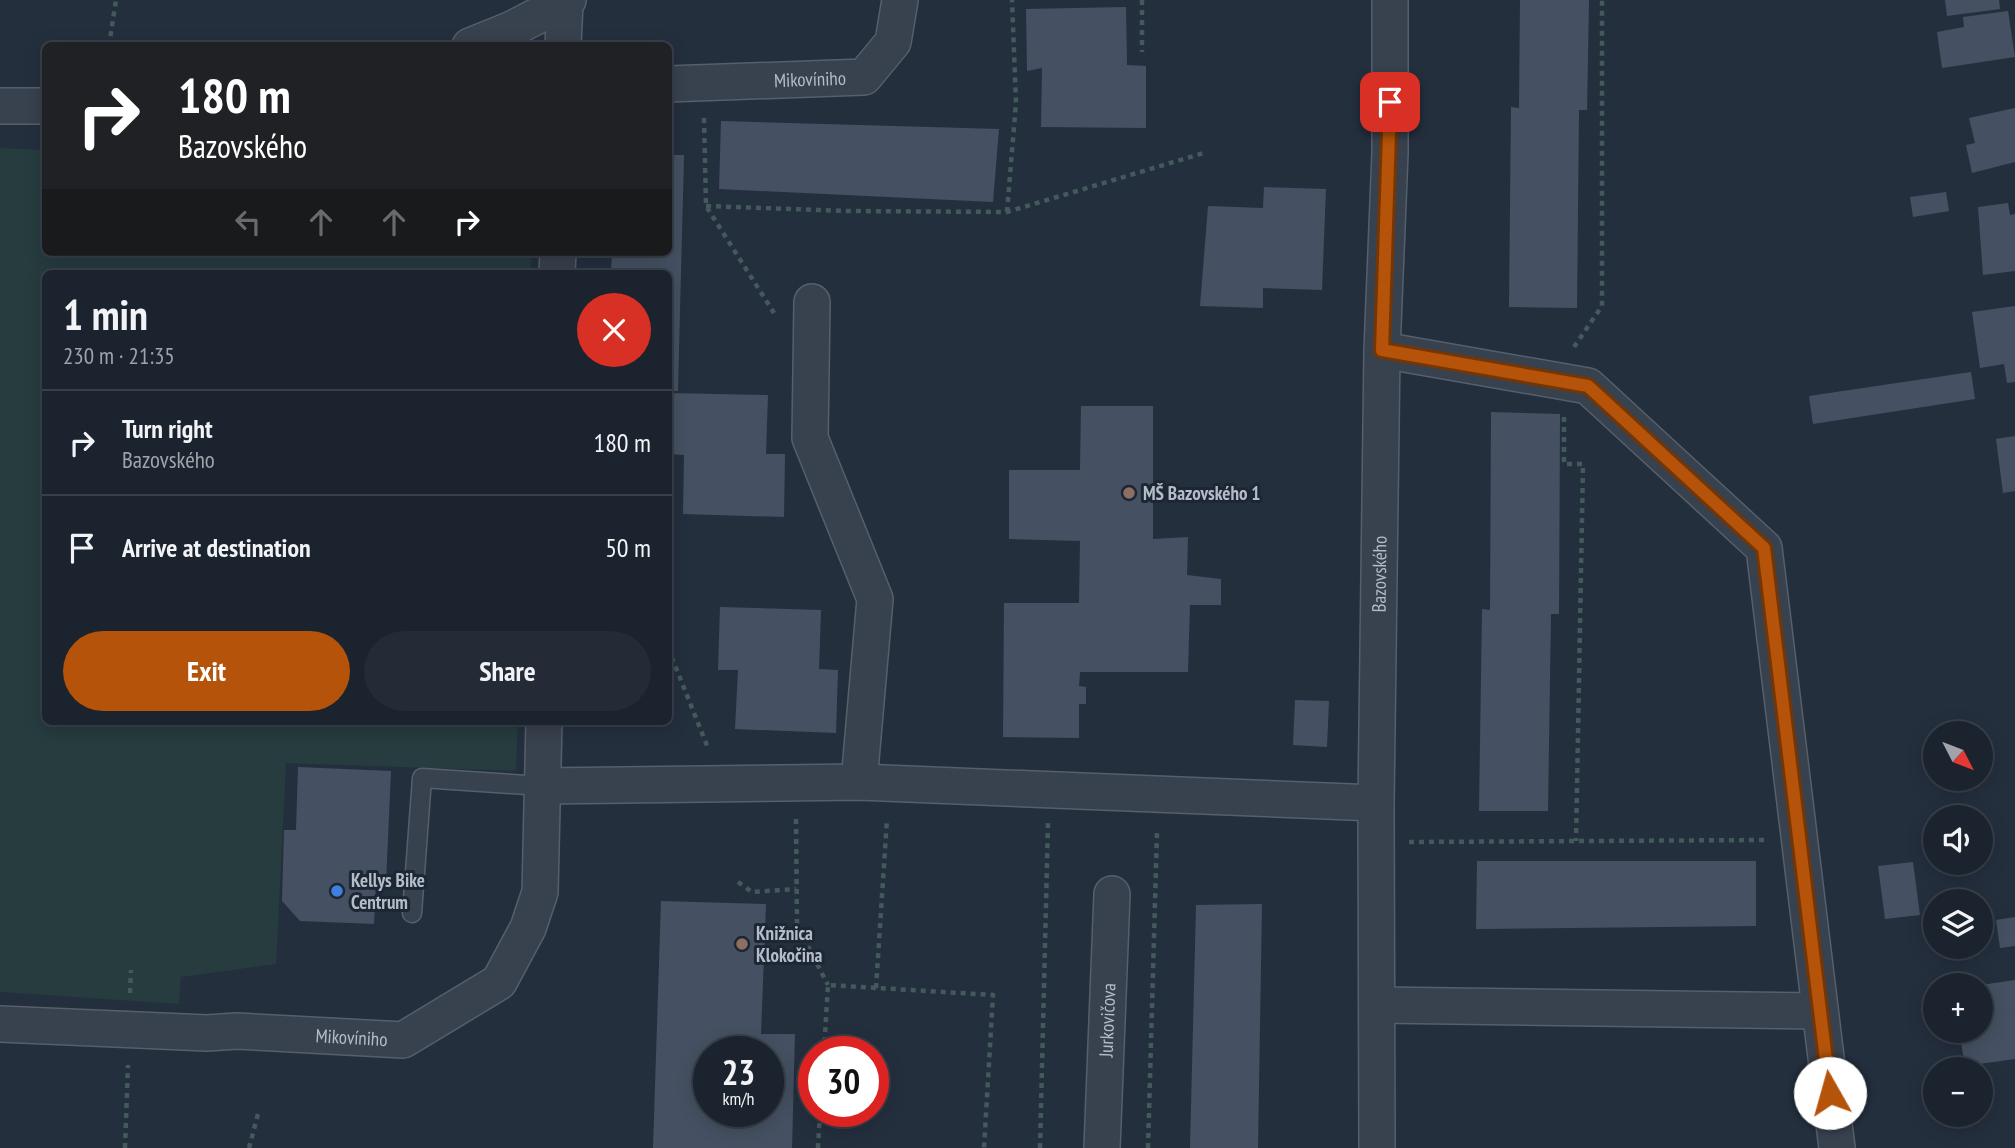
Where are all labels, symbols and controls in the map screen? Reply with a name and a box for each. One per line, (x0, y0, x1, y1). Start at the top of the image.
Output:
text: 180 m (178, 63, 291, 127)
street label: Mikovíniho (773, 66, 846, 92)
icon: right (63, 70, 154, 161)
pin (1360, 72, 1420, 132)
icon: arrive (1371, 83, 1409, 121)
text: Bazovského (178, 125, 307, 167)
icon: left (229, 203, 267, 241)
icon: ahead (302, 203, 340, 241)
icon: ahead (375, 203, 413, 241)
icon: right (448, 203, 486, 241)
text: 1 min (63, 287, 148, 342)
button: close (577, 293, 651, 367)
text: 230 m · 21:35 (63, 341, 175, 370)
text: Turn right (122, 412, 213, 445)
icon: right (63, 424, 101, 462)
text: 180 m (593, 426, 651, 459)
text: Bazovského (122, 445, 215, 474)
place label: MŠ Bazovského 1 (1143, 481, 1260, 505)
marker: MŠ Bazovského 1 (1121, 485, 1137, 501)
icon: arrive (63, 529, 101, 567)
text: Arrive at destination (122, 531, 311, 564)
text: 50 m (605, 531, 651, 564)
street label: Bazovského (1367, 536, 1392, 613)
button: Exit (63, 631, 350, 711)
button: Share (364, 631, 651, 711)
north arrow (1923, 721, 1993, 791)
map controls (1923, 721, 1993, 1127)
button: sound (1923, 805, 1993, 875)
place label: Kellys Bike Centrum (351, 868, 425, 914)
marker: Kellys Bike Centrum (329, 883, 345, 899)
button: layers (1923, 889, 1993, 959)
place label: Knižnica Klokočina (756, 921, 822, 967)
marker: Knižnica Klokočina (734, 936, 750, 952)
button: + (1923, 973, 1993, 1043)
street label: Jurkovičova (1094, 983, 1120, 1059)
street label: Mikovíniho (315, 1023, 388, 1051)
speed limit sign: 30 (798, 1036, 889, 1127)
text: 23 (722, 1049, 755, 1095)
position arrow (1793, 1056, 1867, 1130)
button: − (1923, 1057, 1993, 1127)
text: km/h (723, 1087, 754, 1110)

